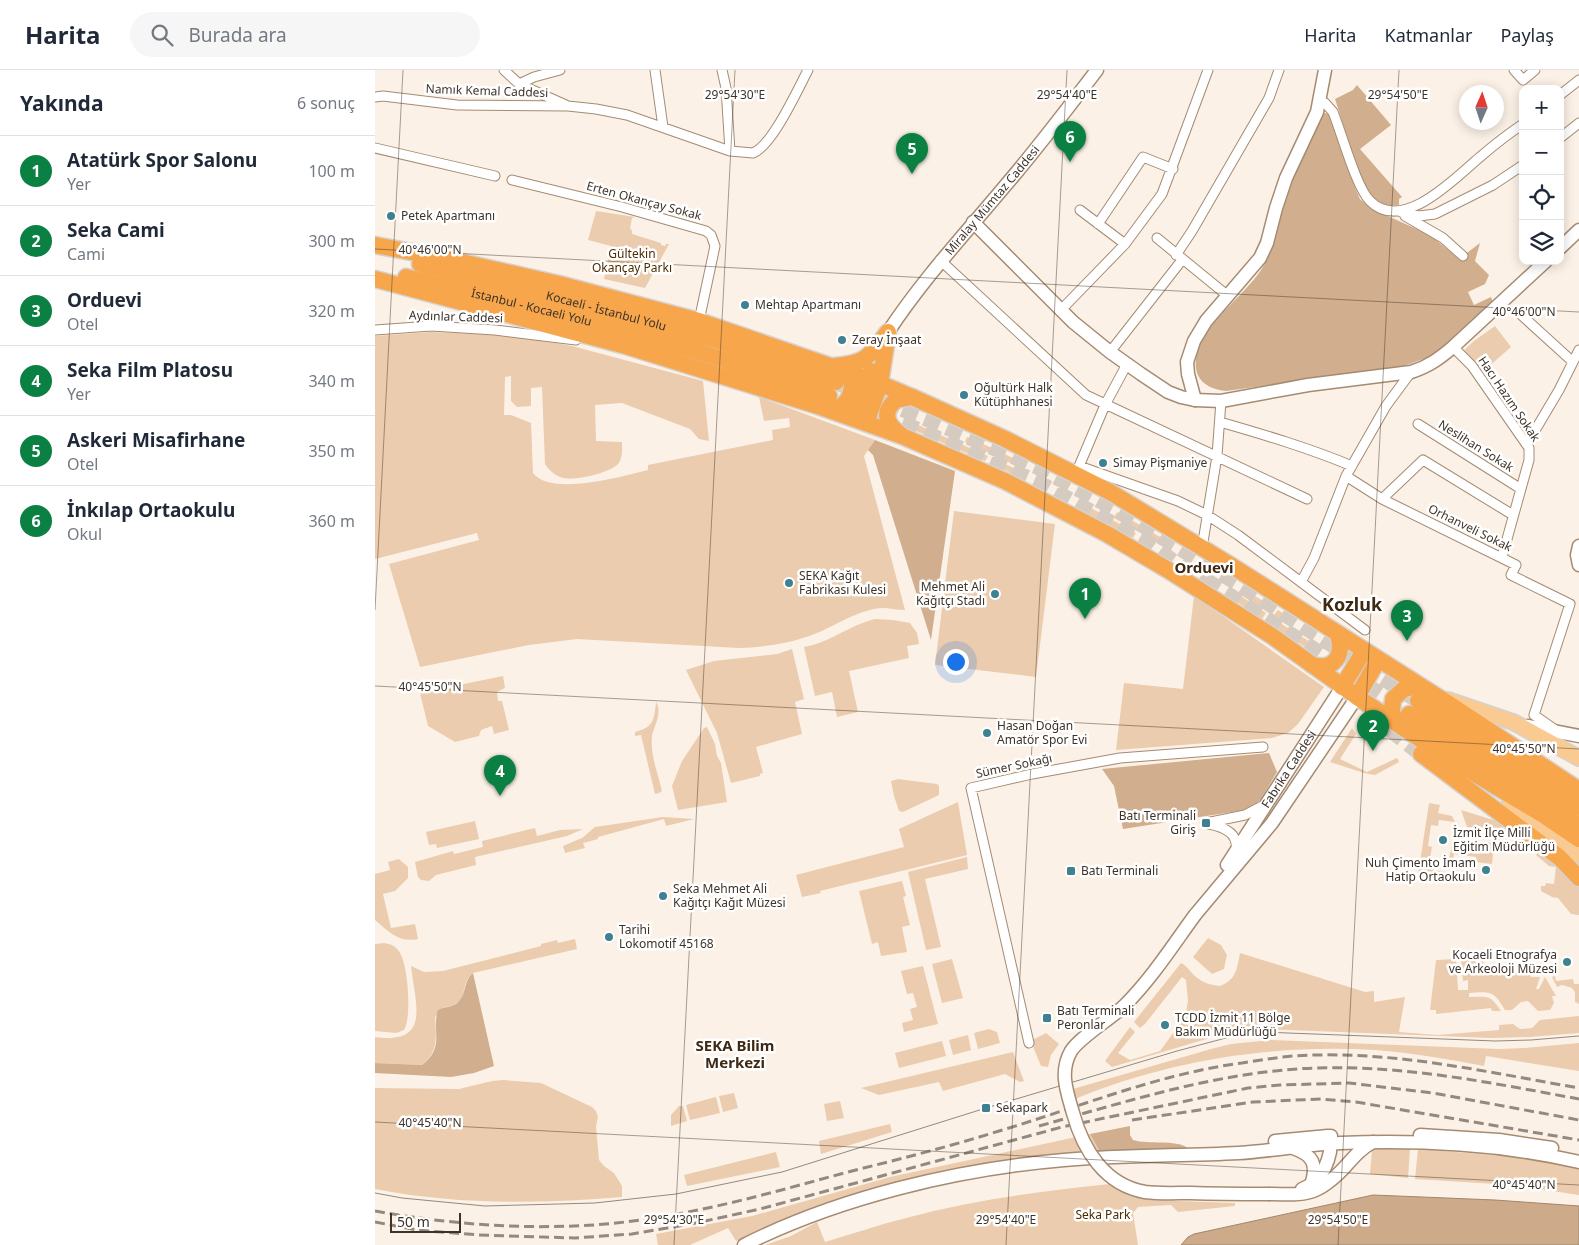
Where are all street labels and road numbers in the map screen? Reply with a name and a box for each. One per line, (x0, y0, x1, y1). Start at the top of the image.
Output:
street label: Namık Kemal Caddesi (425, 80, 549, 101)
street label: Miralay Mümtaz Caddesi (941, 142, 1043, 259)
street label: Erten Okançay Sokak (585, 177, 704, 224)
street label: İstanbul - Kocaeli Yolu (470, 284, 594, 330)
street label: Kocaeli - İstanbul Yolu (544, 287, 668, 335)
street label: Aydınlar Caddesi (409, 306, 503, 327)
street label: Hacı Hazım Sokak (1474, 353, 1545, 445)
street label: Neslihan Sokak (1435, 416, 1518, 476)
street label: Orhanveli Sokak (1425, 500, 1516, 555)
street label: Fabrika Caddesi (1257, 727, 1320, 811)
street label: Sümer Sokağı (974, 749, 1054, 782)

